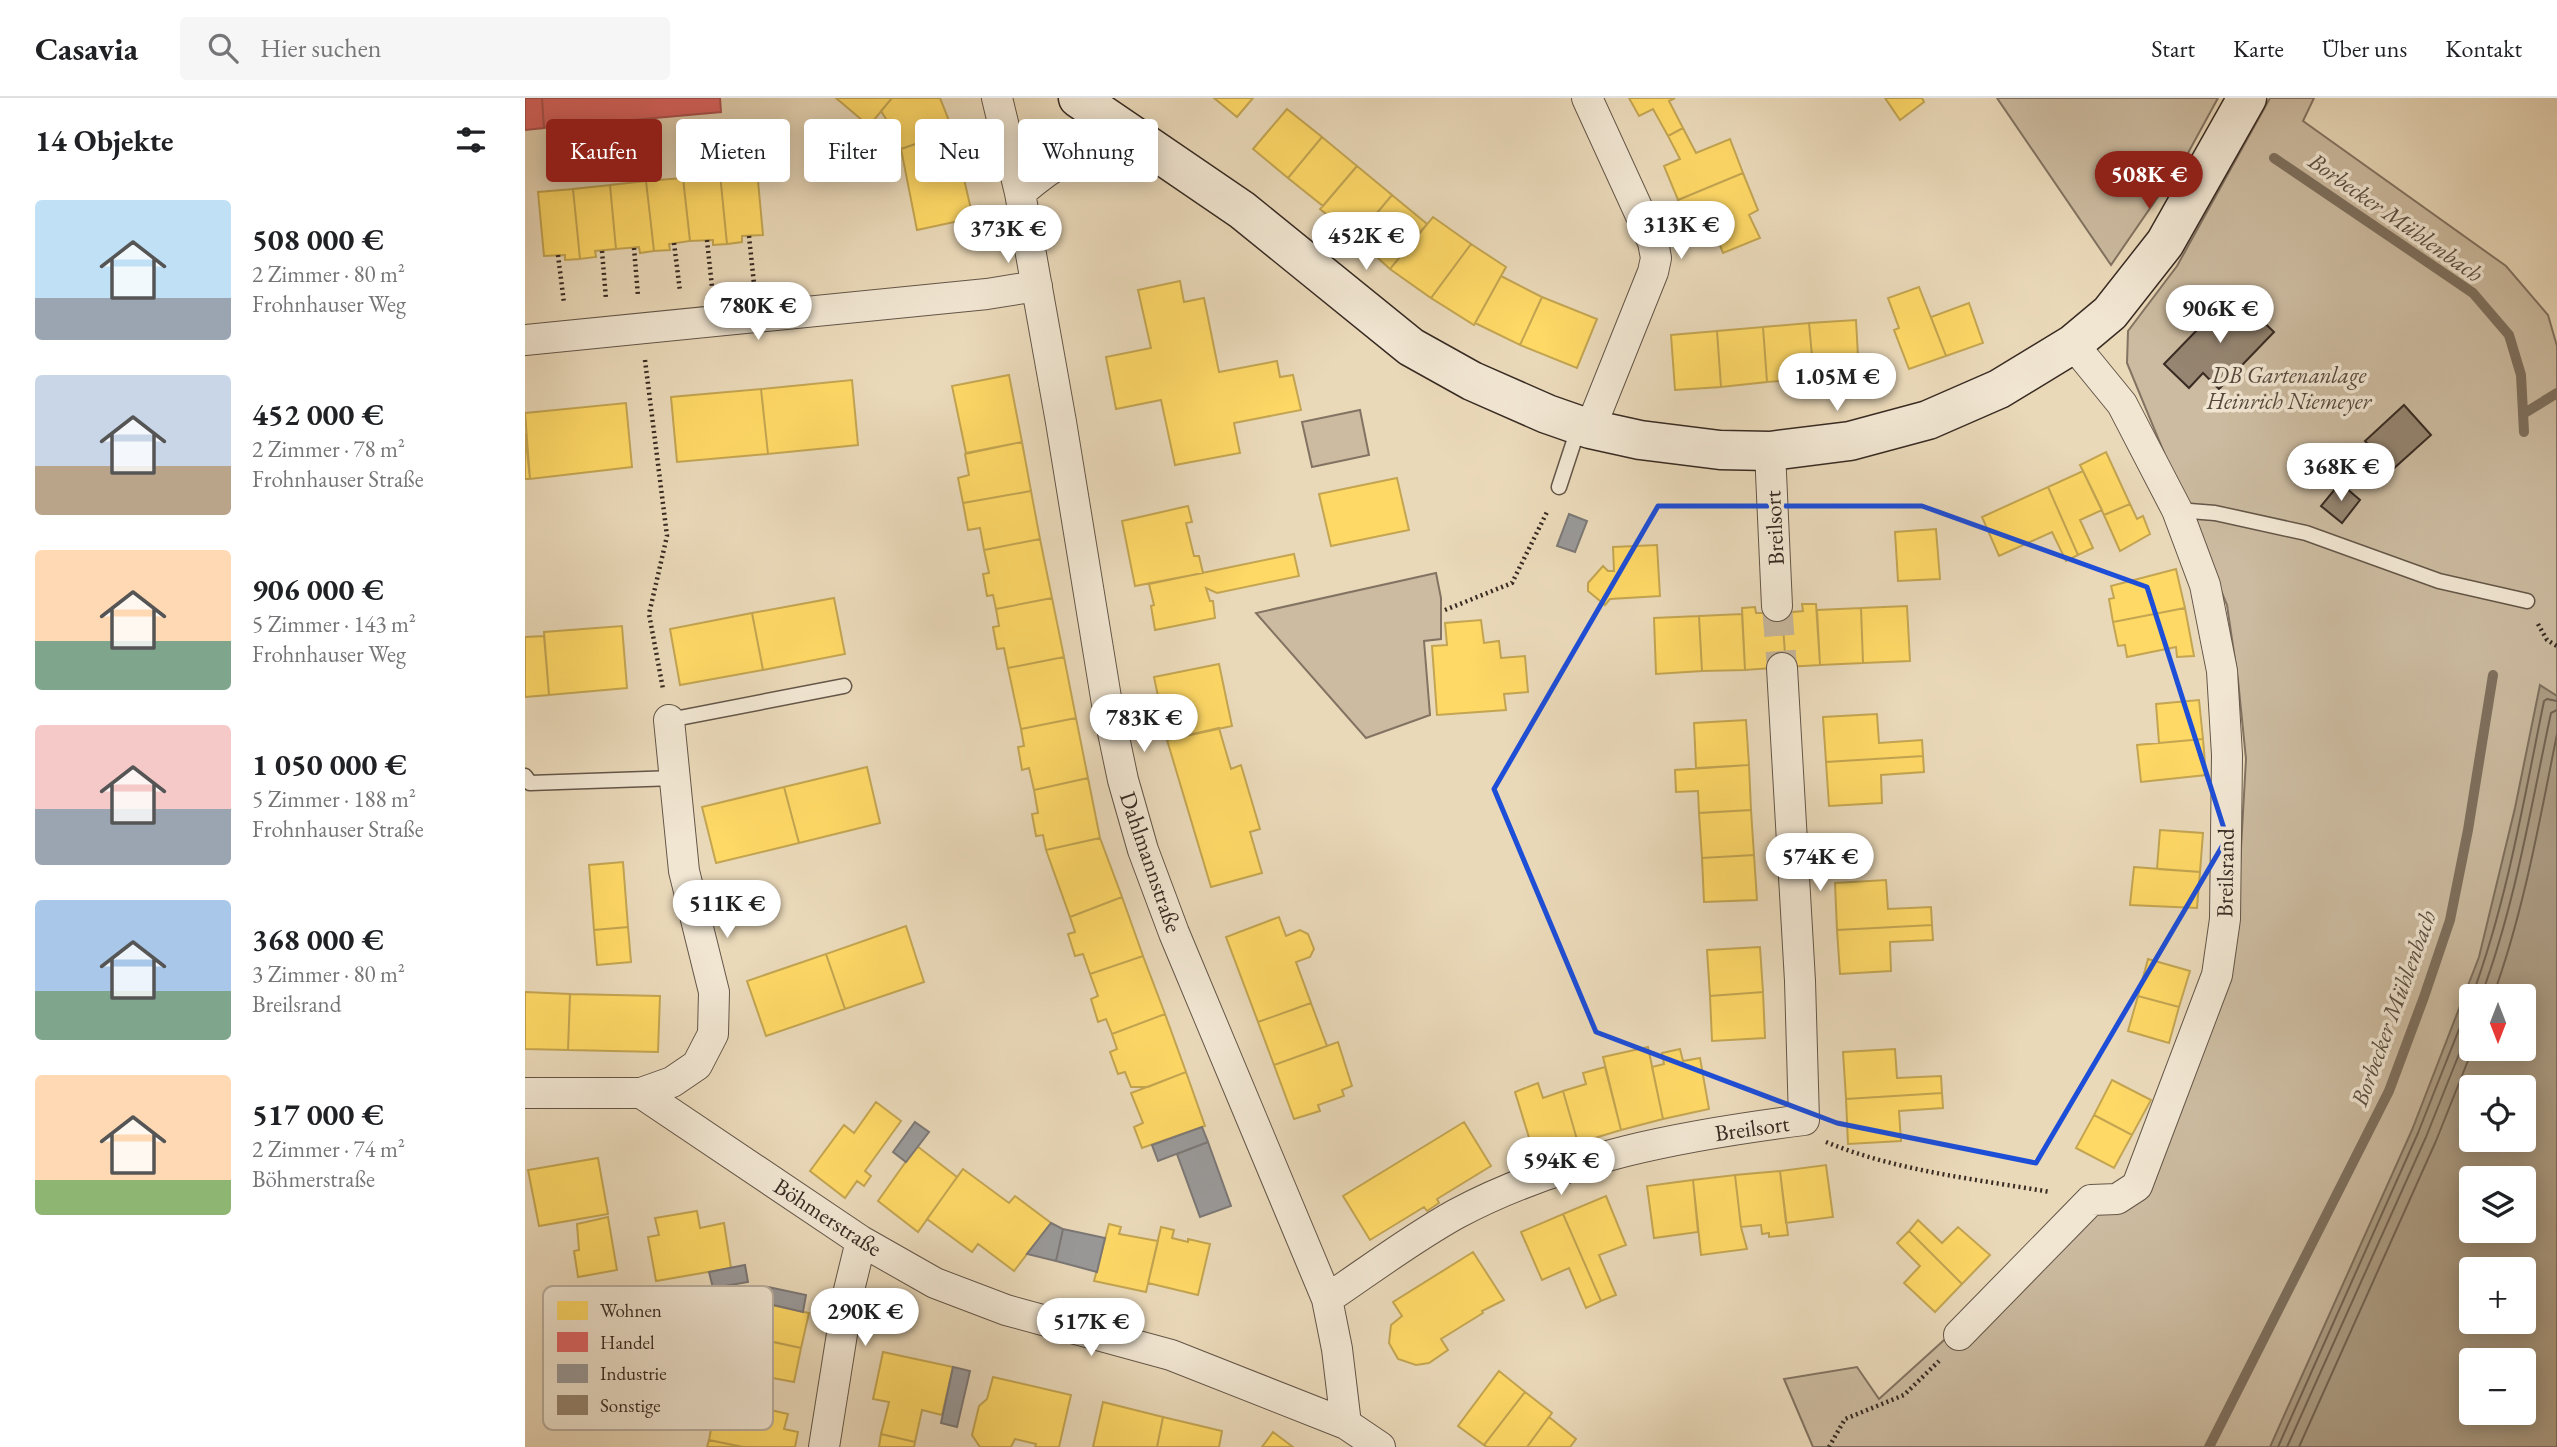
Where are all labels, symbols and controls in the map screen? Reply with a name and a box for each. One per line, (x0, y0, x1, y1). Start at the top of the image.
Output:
search box (180, 17, 670, 80)
text: Casavia (35, 27, 138, 70)
icon: search (204, 29, 242, 67)
text: Hier suchen (260, 31, 382, 65)
text: Start (2151, 33, 2195, 64)
text: Karte (2233, 33, 2284, 64)
text: Über uns (2322, 33, 2407, 64)
text: Kontakt (2445, 33, 2522, 64)
chip: Kaufen (546, 119, 662, 182)
chip: Mieten (676, 119, 790, 182)
chip: Filter (804, 119, 901, 182)
chip: Neu (915, 119, 1004, 182)
chip: Wohnung (1018, 119, 1158, 182)
text: 14 Objekte (35, 121, 174, 160)
icon: filters (452, 121, 490, 159)
water label: Borbecker Mühlenbach (2302, 145, 2490, 289)
pin: 508K € (2092, 152, 2206, 211)
text: 508K € (2111, 159, 2187, 189)
pin: 313K € (1624, 202, 1738, 261)
pin: 373K € (951, 206, 1065, 265)
text: 313K € (1643, 209, 1719, 239)
pin: 452K € (1309, 212, 1423, 272)
text: 373K € (970, 213, 1046, 243)
text: 508 000 € (252, 220, 384, 259)
text: 452K € (1328, 220, 1404, 250)
icon: home (91, 228, 175, 312)
text: 2 Zimmer · 80 m² (252, 259, 405, 289)
pin: 780K € (701, 282, 815, 342)
pin: 906K € (2163, 286, 2277, 345)
text: Frohnhauser Weg (252, 289, 406, 319)
text: 780K € (720, 290, 796, 320)
text: 906K € (2182, 293, 2258, 323)
pin: 1.05M € (1772, 354, 1902, 413)
park label: DB Gartenanlage Heinrich Niemeyer (2206, 360, 2373, 416)
text: 1.05M € (1794, 361, 1880, 391)
text: 452 000 € (252, 395, 384, 434)
icon: home (91, 403, 175, 487)
text: 2 Zimmer · 78 m² (252, 434, 405, 464)
pin: 368K € (2284, 444, 2398, 503)
text: 368K € (2303, 451, 2379, 481)
text: Frohnhauser Straße (252, 464, 424, 494)
street label: Breilsort (1757, 489, 1791, 566)
text: 906 000 € (252, 570, 384, 609)
icon: home (91, 578, 175, 662)
text: 5 Zimmer · 143 m² (252, 609, 416, 639)
text: Frohnhauser Weg (252, 639, 406, 669)
pin: 783K € (1087, 694, 1201, 754)
text: 783K € (1106, 702, 1182, 732)
text: 1 050 000 € (252, 745, 407, 784)
icon: home (91, 753, 175, 837)
text: 5 Zimmer · 188 m² (252, 784, 416, 814)
street label: Dahlmannstraße (1113, 787, 1189, 937)
text: Frohnhauser Straße (252, 814, 424, 844)
street label: Breilsrand (2209, 828, 2241, 918)
pin: 574K € (1763, 834, 1877, 893)
text: 574K € (1782, 841, 1858, 871)
pin: 511K € (670, 880, 784, 940)
text: 511K € (689, 888, 765, 918)
water label: Borbecker Mühlenbach (2343, 906, 2443, 1111)
text: 368 000 € (252, 920, 384, 959)
icon: home (91, 928, 175, 1012)
text: 3 Zimmer · 80 m² (252, 959, 405, 989)
north arrow (2459, 984, 2536, 1060)
map controls (2459, 984, 2536, 1425)
text: Breilsrand (252, 989, 341, 1019)
button: locate (2459, 1075, 2536, 1152)
text: 517 000 € (252, 1095, 384, 1134)
icon: home (91, 1103, 175, 1187)
street label: Breilsort (1713, 1108, 1792, 1148)
text: 2 Zimmer · 74 m² (252, 1134, 405, 1164)
pin: 594K € (1504, 1138, 1618, 1197)
text: 594K € (1523, 1145, 1599, 1175)
text: Böhmerstraße (252, 1164, 375, 1194)
button: layers (2459, 1166, 2536, 1243)
street label: Böhmerstraße (768, 1171, 888, 1263)
button: + (2459, 1257, 2536, 1334)
legend (543, 1286, 773, 1430)
pin: 290K € (808, 1288, 922, 1348)
text: 290K € (827, 1296, 903, 1326)
text: Wohnen (600, 1298, 662, 1323)
pin: 517K € (1034, 1298, 1148, 1358)
text: 517K € (1053, 1306, 1129, 1336)
text: Handel (600, 1330, 655, 1355)
button: − (2459, 1348, 2536, 1425)
text: Industrie (600, 1361, 667, 1386)
text: Sonstige (600, 1393, 661, 1418)

